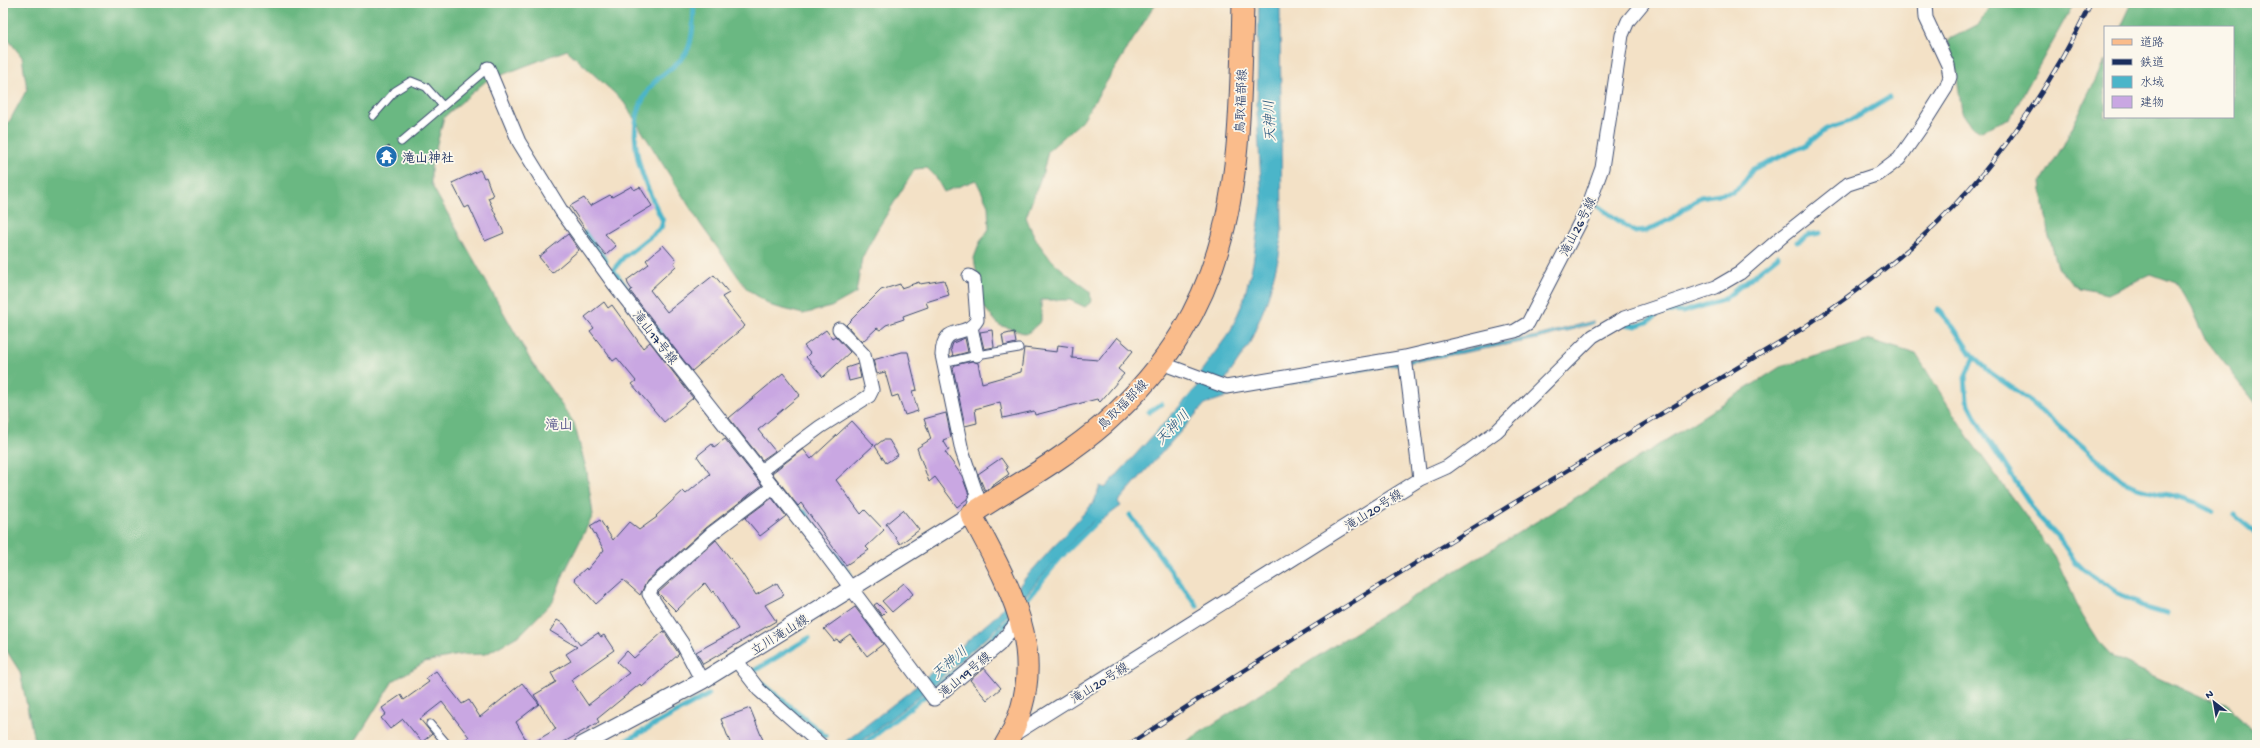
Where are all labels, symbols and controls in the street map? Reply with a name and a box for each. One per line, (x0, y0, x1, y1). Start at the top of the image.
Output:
legend (2104, 26, 2234, 118)
text: 道路 (2140, 36, 2164, 51)
text: 鉄道 (2140, 56, 2164, 71)
street label: 鳥取福部線 (1233, 67, 1251, 134)
text: 水域 (2140, 76, 2164, 91)
text: 建物 (2140, 96, 2164, 111)
water label: 天神川 (1261, 99, 1281, 142)
temple icon: 滝山神社 (373, 144, 399, 170)
place label: 滝山神社 (402, 151, 454, 167)
street label: 滝山26号線 (1557, 193, 1601, 259)
street label: 滝山17号線 (628, 308, 681, 369)
street label: 鳥取福部線 (1095, 376, 1153, 434)
water label: 天神川 (1152, 407, 1195, 450)
district label: 滝山 (545, 418, 573, 435)
street label: 滝山20号線 (1342, 486, 1407, 535)
street label: 立川滝山線 (749, 612, 813, 660)
water label: 天神川 (928, 643, 972, 684)
street label: 滝山19号線 (936, 648, 996, 702)
street label: 滝山20号線 (1068, 659, 1133, 708)
north arrow (2194, 682, 2234, 722)
text: N (2204, 688, 2216, 702)

